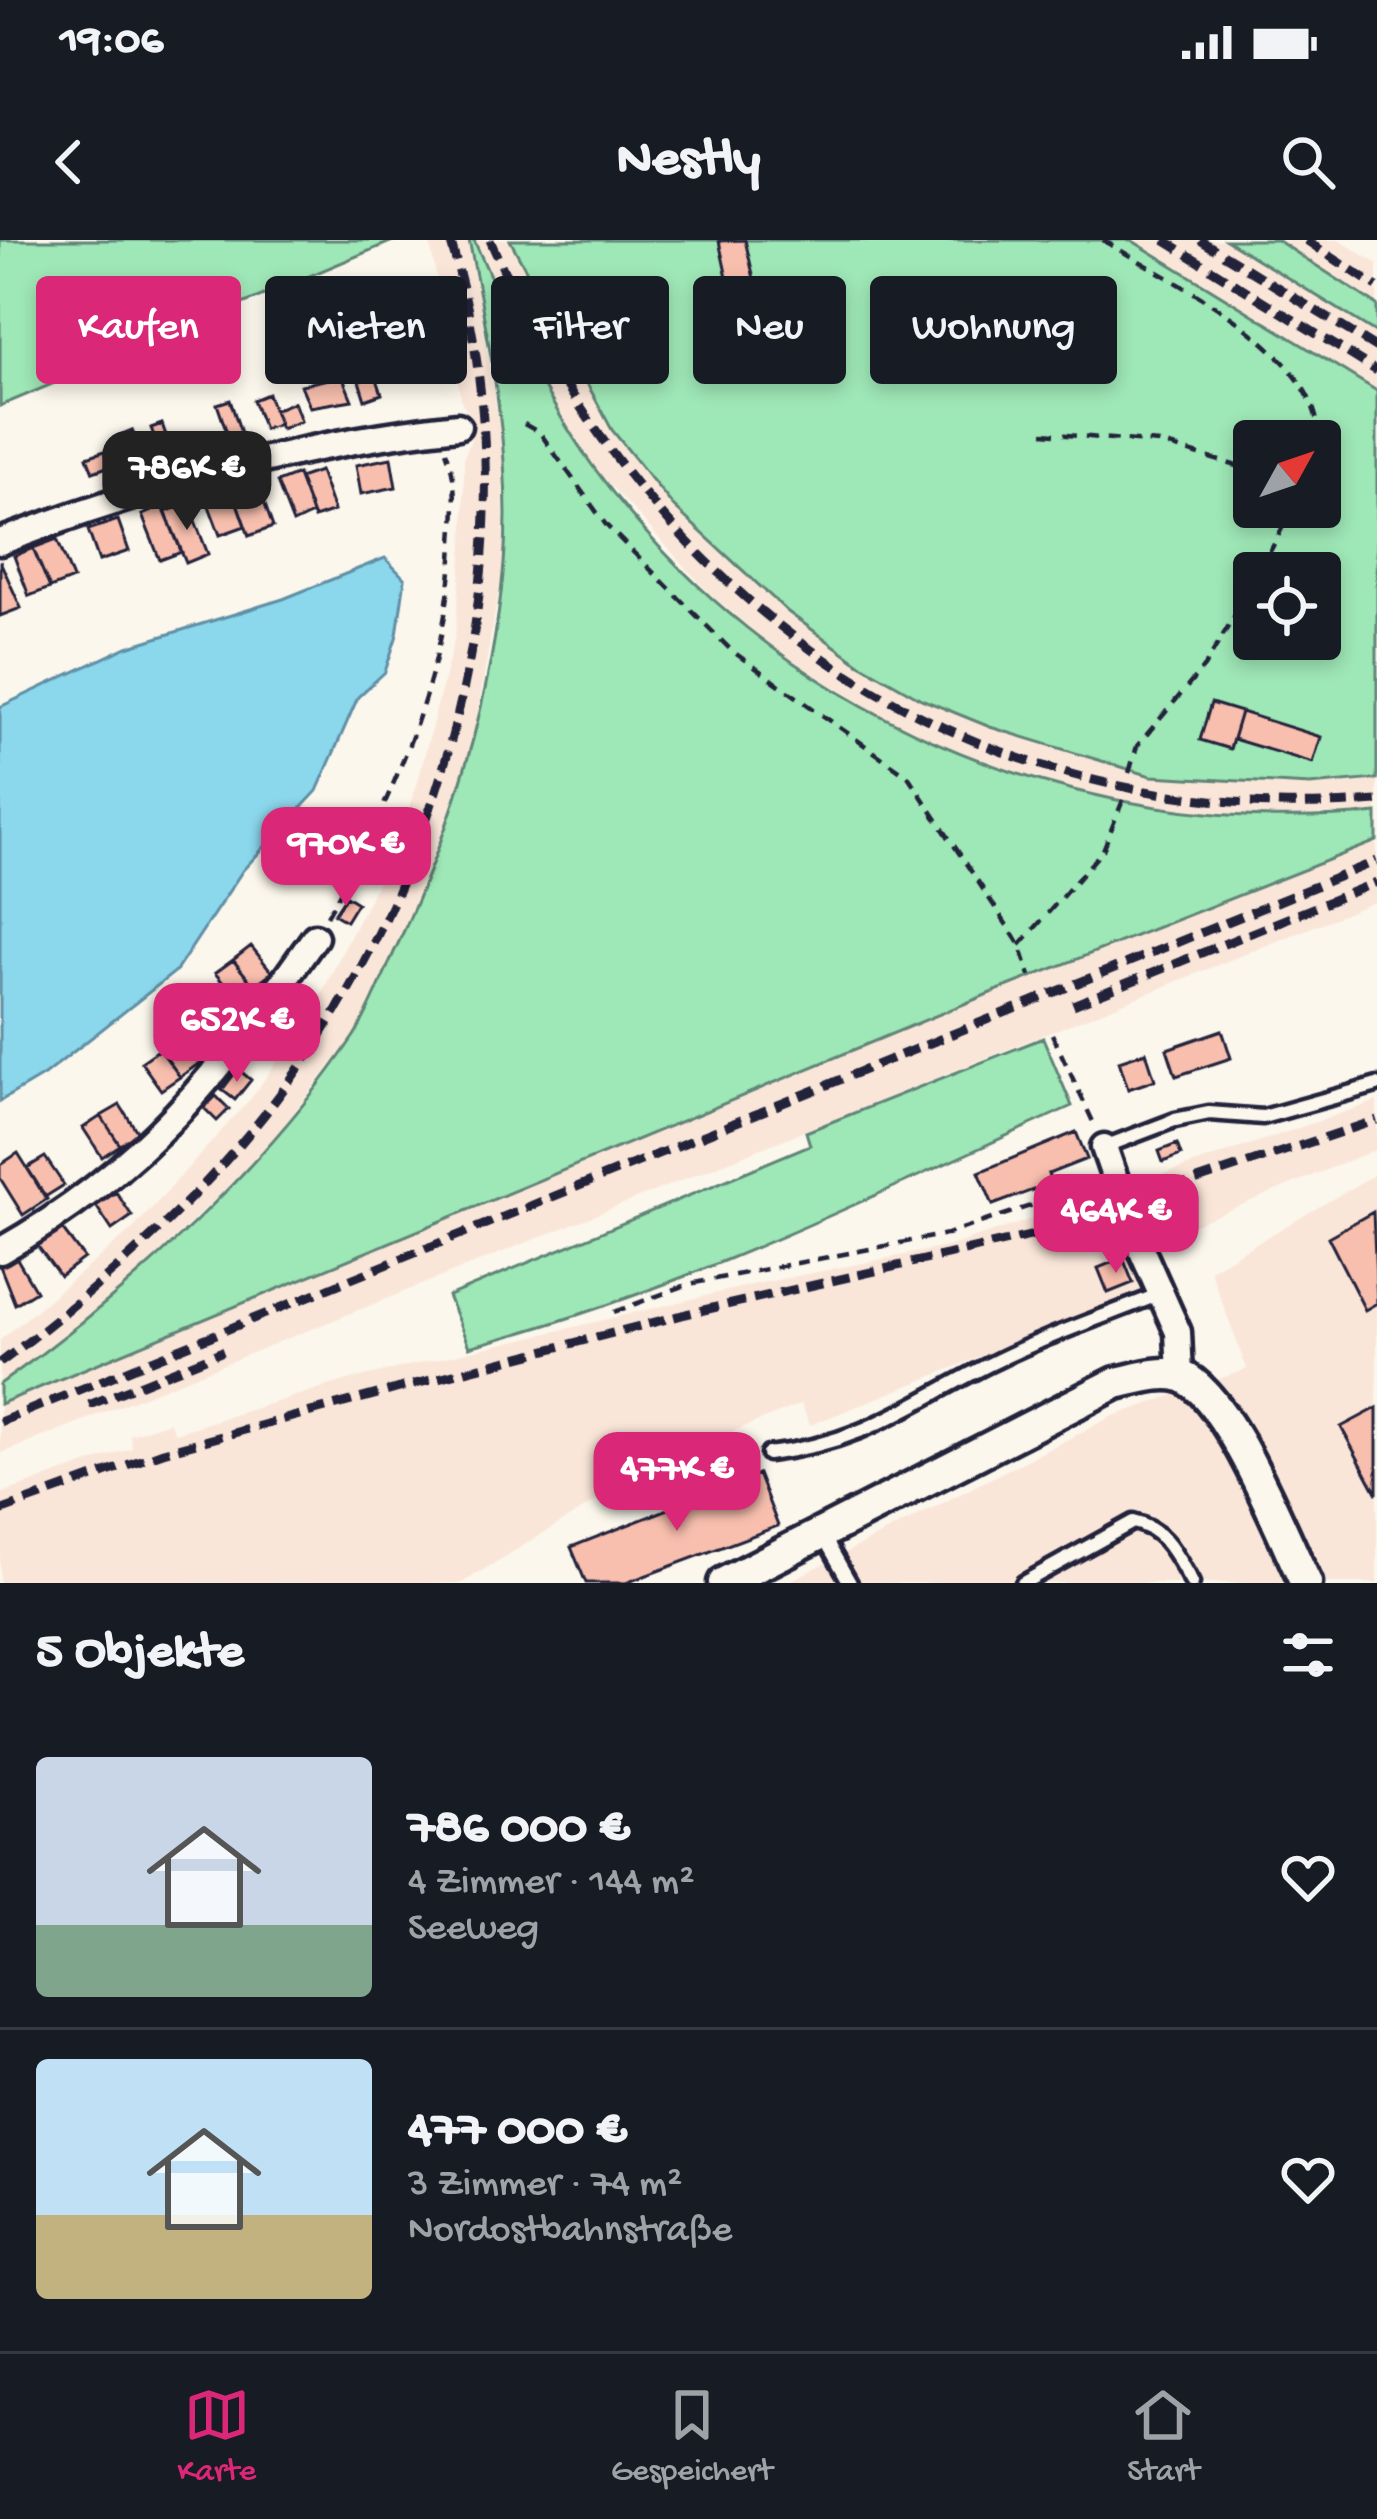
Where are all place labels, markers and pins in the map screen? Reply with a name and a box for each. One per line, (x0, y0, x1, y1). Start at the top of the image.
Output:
pin: 786K € (89, 431, 285, 533)
pin: 970K € (248, 807, 444, 909)
pin: 652K € (139, 983, 335, 1085)
pin: 464K € (1018, 1174, 1214, 1276)
pin: 477K € (579, 1432, 775, 1534)

